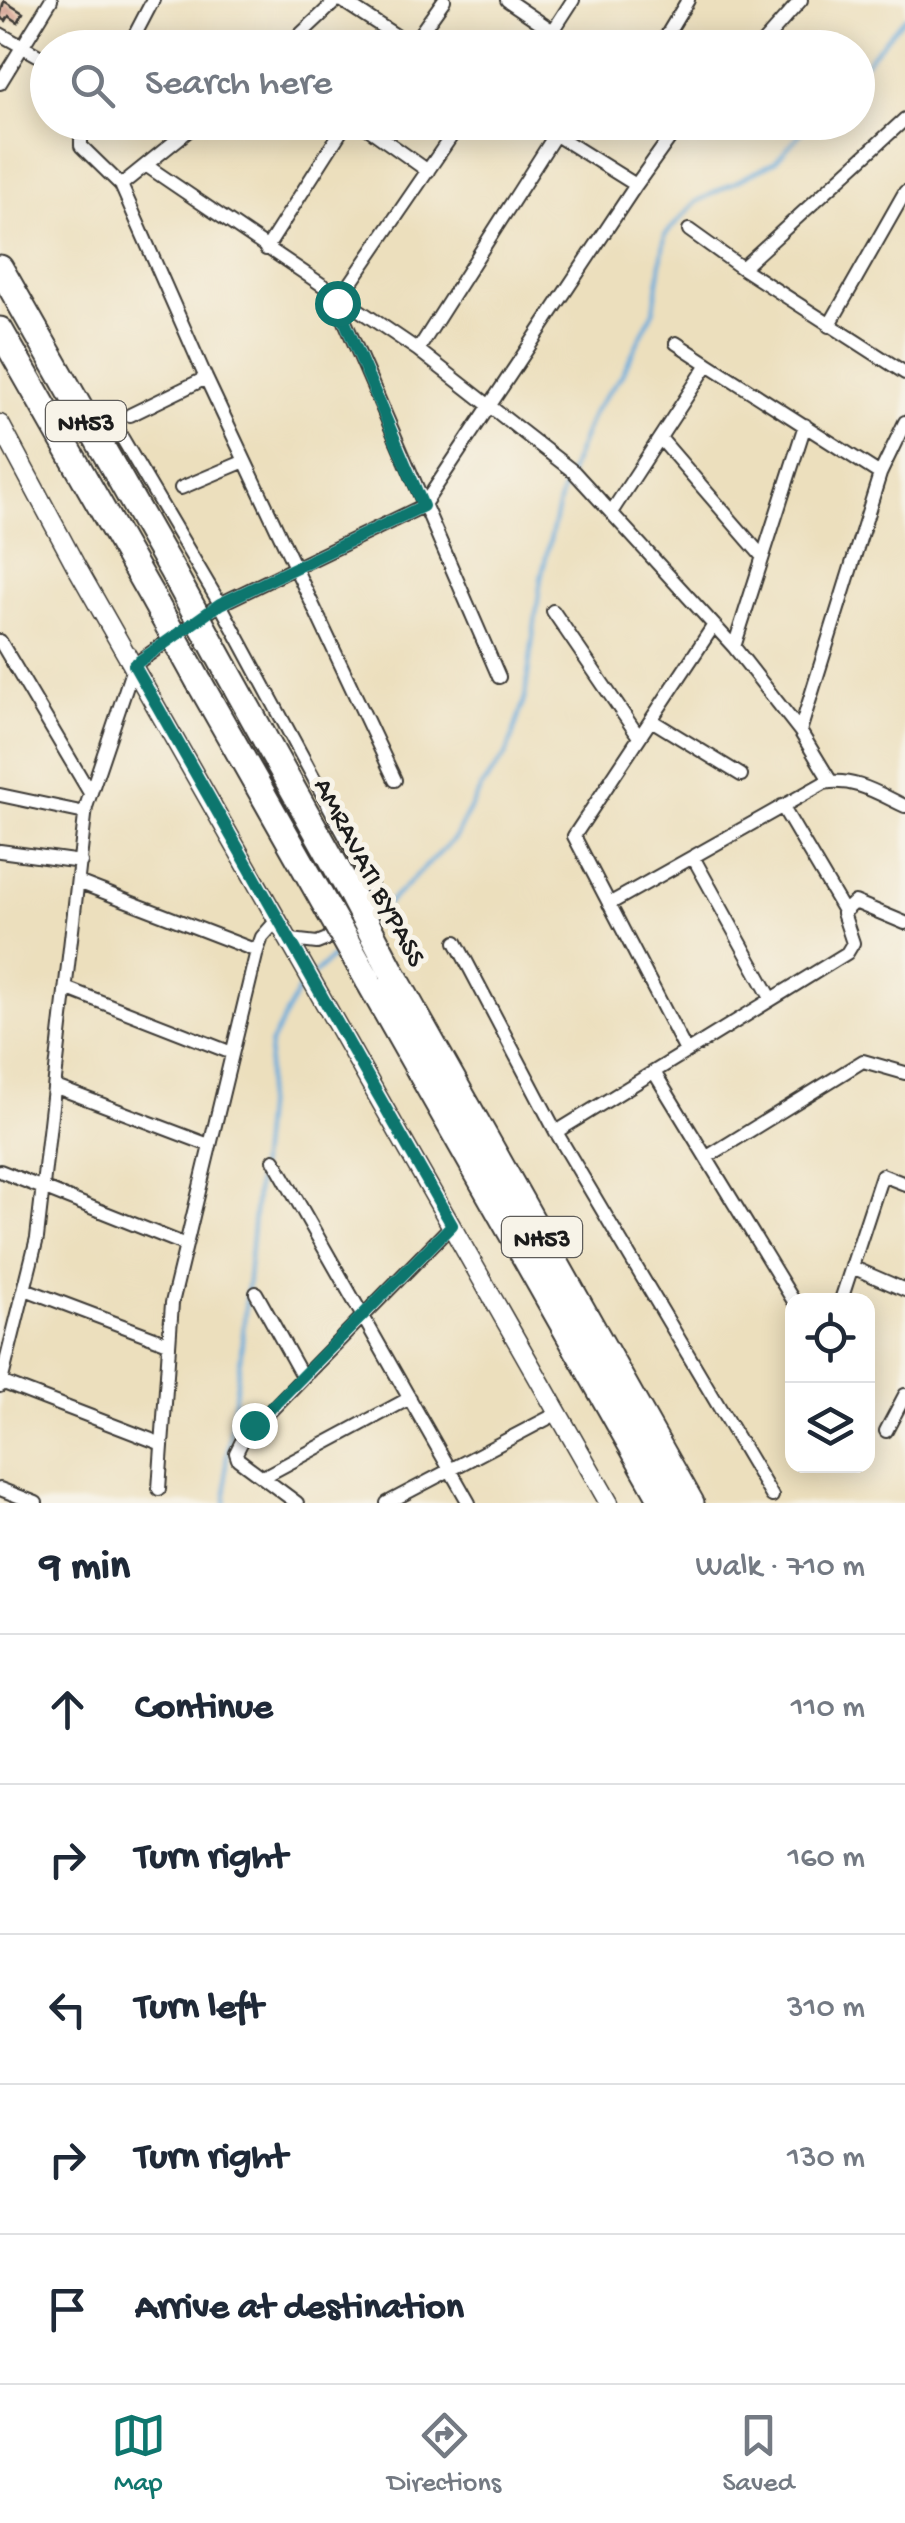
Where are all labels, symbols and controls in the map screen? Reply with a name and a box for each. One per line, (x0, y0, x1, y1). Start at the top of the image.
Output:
search box (30, 30, 875, 140)
icon: search (65, 58, 120, 113)
text: Search here (145, 63, 332, 107)
route start (315, 281, 361, 327)
road number: NH53 (46, 401, 126, 441)
street label: AMRAVATI BYPASS (304, 773, 432, 973)
road number: NH53 (502, 1217, 582, 1257)
map controls (785, 1293, 875, 1473)
button: locate (785, 1293, 875, 1383)
button: layers (785, 1383, 875, 1473)
route end (232, 1403, 278, 1449)
text: 9 min (40, 1544, 130, 1593)
text: Walk · 710 m (695, 1549, 865, 1587)
icon: ahead (40, 1682, 95, 1737)
text: Continue (135, 1687, 273, 1731)
text: 110 m (791, 1690, 865, 1728)
icon: right (40, 1832, 95, 1887)
text: Turn right (135, 1837, 287, 1881)
text: 160 m (787, 1840, 865, 1878)
icon: left (40, 1982, 95, 2037)
text: Turn left (135, 1987, 263, 2031)
text: 310 m (787, 1990, 865, 2028)
icon: right (40, 2132, 95, 2187)
text: Turn right (135, 2137, 287, 2181)
text: 130 m (787, 2140, 865, 2178)
icon: arrive (40, 2282, 95, 2337)
text: Arrive at destination (135, 2287, 464, 2331)
tab: Map (111, 2408, 166, 2501)
tab: Directions (387, 2408, 501, 2501)
tab: Saved (722, 2408, 794, 2501)

